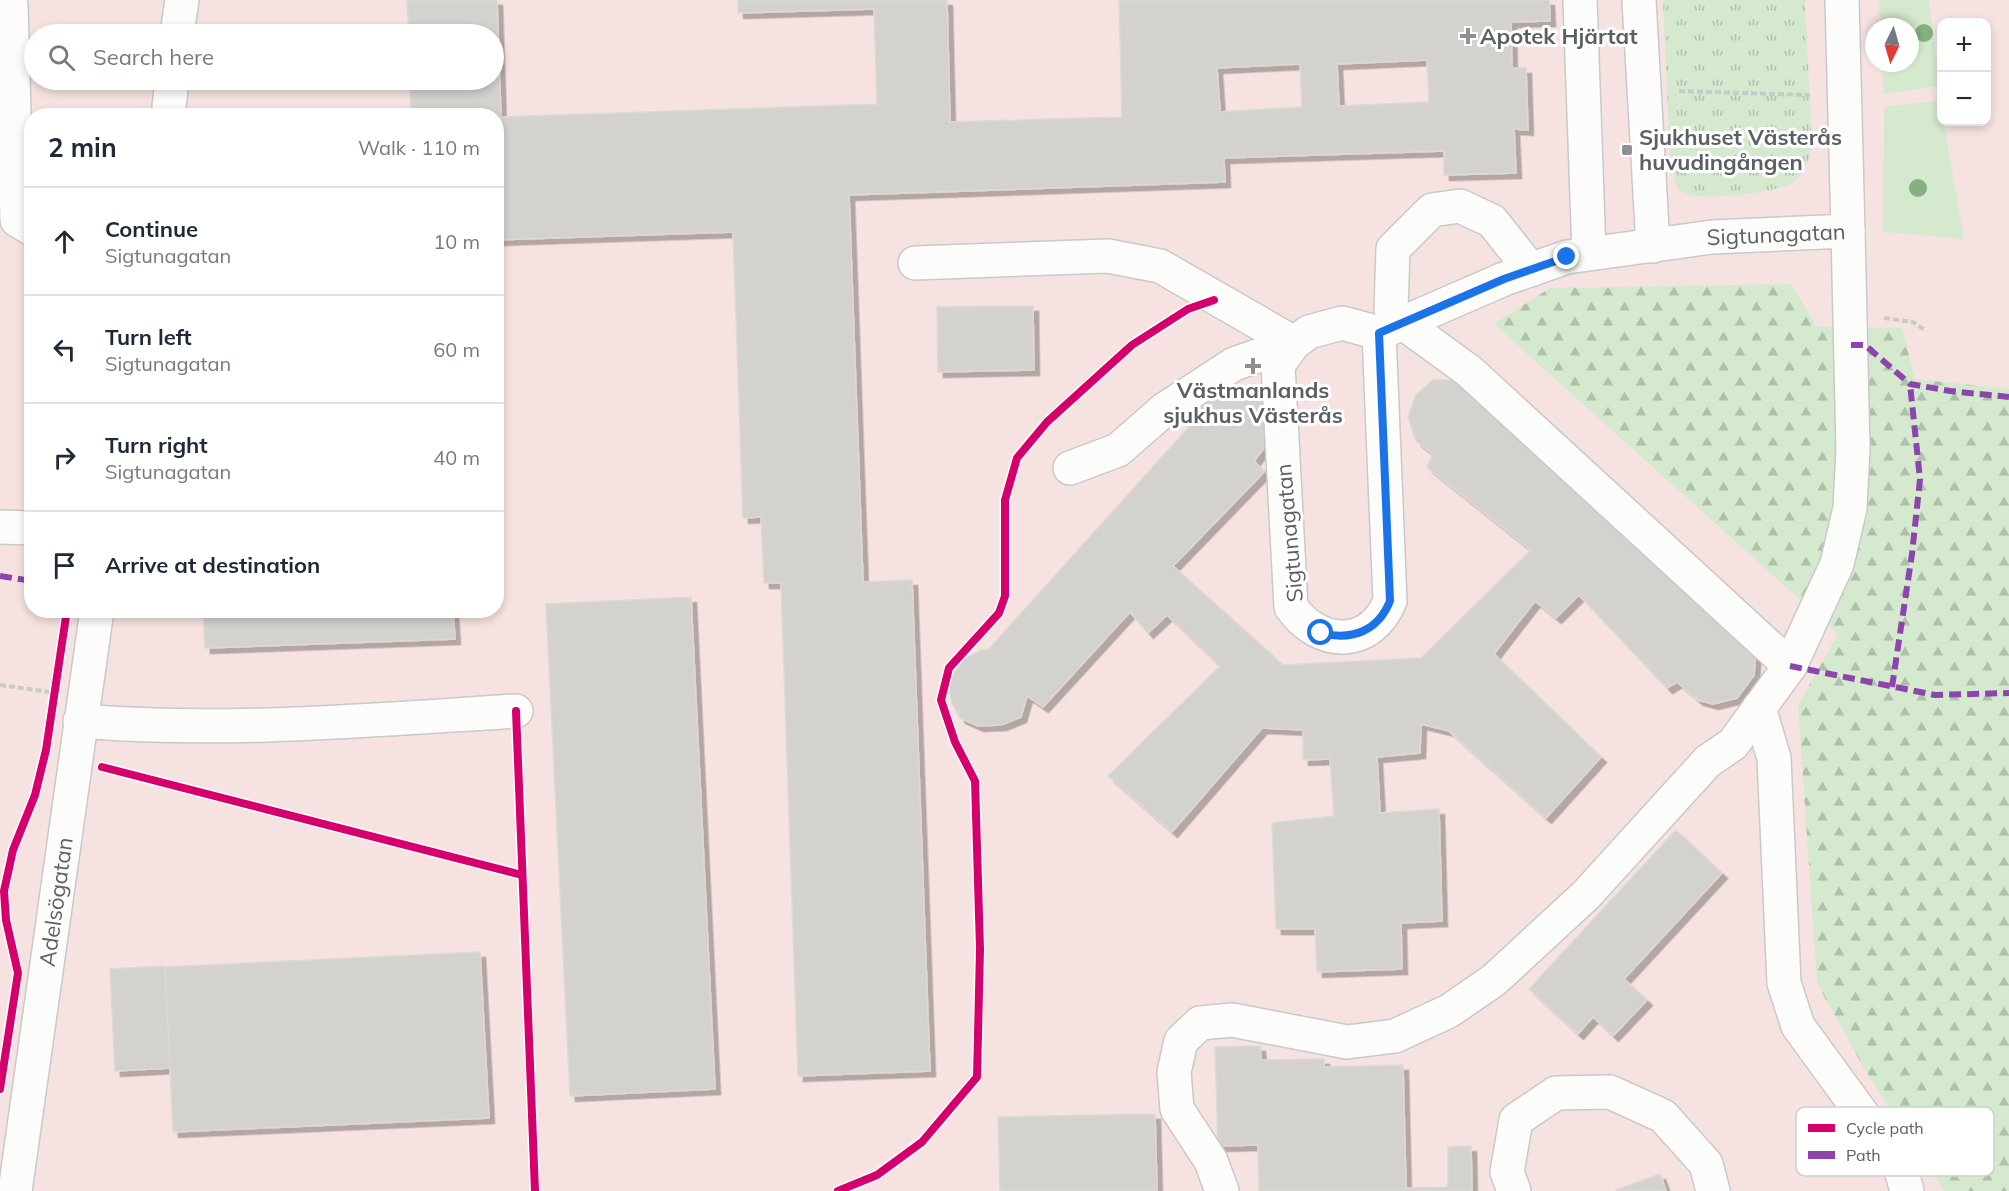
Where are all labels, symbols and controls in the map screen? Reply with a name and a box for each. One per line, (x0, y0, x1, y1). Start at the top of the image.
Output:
north arrow (1865, 18, 1919, 72)
map controls (1937, 18, 1991, 126)
button: + (1937, 18, 1991, 72)
place label: Apotek Hjärtat (1480, 22, 1638, 50)
search box (24, 24, 504, 90)
marker: Apotek Hjärtat (1461, 29, 1475, 43)
icon: search (45, 41, 78, 74)
text: Search here (93, 43, 214, 71)
button: − (1937, 72, 1991, 126)
place label: Sjukhuset Västerås huvudingången (1639, 123, 1842, 176)
text: 2 min (48, 131, 117, 164)
text: Walk · 110 m (358, 135, 480, 160)
marker: Sjukhuset Västerås huvudingången (1620, 143, 1634, 157)
text: Continue (105, 215, 198, 243)
street label: Sigtunagatan (1706, 217, 1846, 251)
icon: ahead (48, 225, 81, 258)
text: 10 m (433, 229, 480, 254)
text: Sigtunagatan (105, 243, 231, 268)
route end (1553, 243, 1579, 269)
text: Turn left (105, 323, 192, 351)
icon: left (48, 333, 81, 366)
text: 60 m (433, 337, 480, 362)
text: Sigtunagatan (105, 351, 231, 376)
marker: Västmanlands sjukhus Västerås (1244, 357, 1262, 375)
place label: Västmanlands sjukhus Västerås (1163, 376, 1343, 429)
text: Turn right (105, 431, 208, 459)
icon: right (48, 441, 81, 474)
text: 40 m (433, 445, 480, 470)
text: Sigtunagatan (105, 459, 231, 484)
street label: Sigtunagatan (1269, 463, 1309, 603)
icon: arrive (48, 549, 81, 582)
text: Arrive at destination (105, 551, 320, 579)
route start (1307, 619, 1333, 645)
street label: Adelsögatan (33, 835, 79, 968)
legend (1796, 1107, 1994, 1176)
text: Cycle path (1846, 1118, 1924, 1138)
text: Path (1846, 1145, 1881, 1165)

